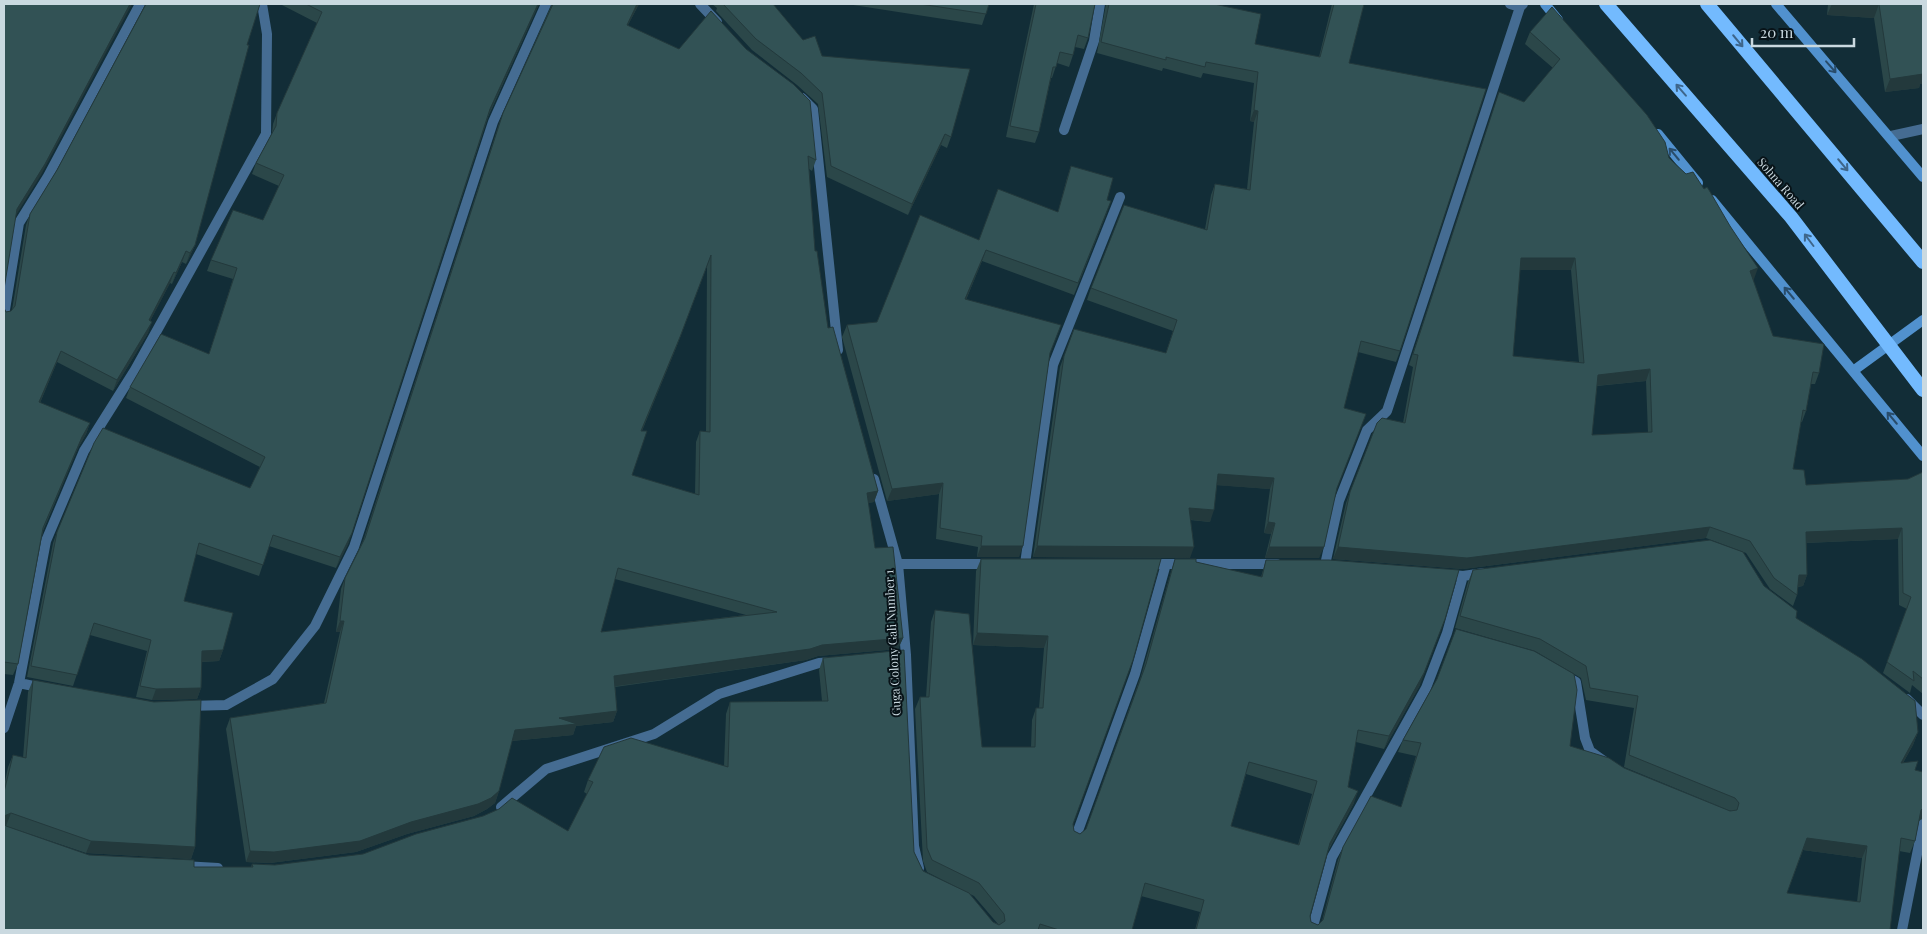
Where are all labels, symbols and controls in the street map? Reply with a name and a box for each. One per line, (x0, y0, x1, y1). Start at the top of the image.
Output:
scale bar (1752, 15, 1854, 47)
text: 20 m (1760, 22, 1794, 42)
one-way arrow (1732, 34, 1743, 47)
one-way arrow (1825, 60, 1836, 73)
one-way arrow (1675, 83, 1687, 96)
one-way arrow (1669, 148, 1680, 161)
street label: Sohna Road (1754, 154, 1808, 212)
one-way arrow (1838, 158, 1849, 171)
one-way arrow (1804, 233, 1814, 247)
one-way arrow (1783, 286, 1794, 299)
one-way arrow (1887, 412, 1898, 425)
street label: Guga Colony Gali Number 1 (880, 569, 904, 717)

